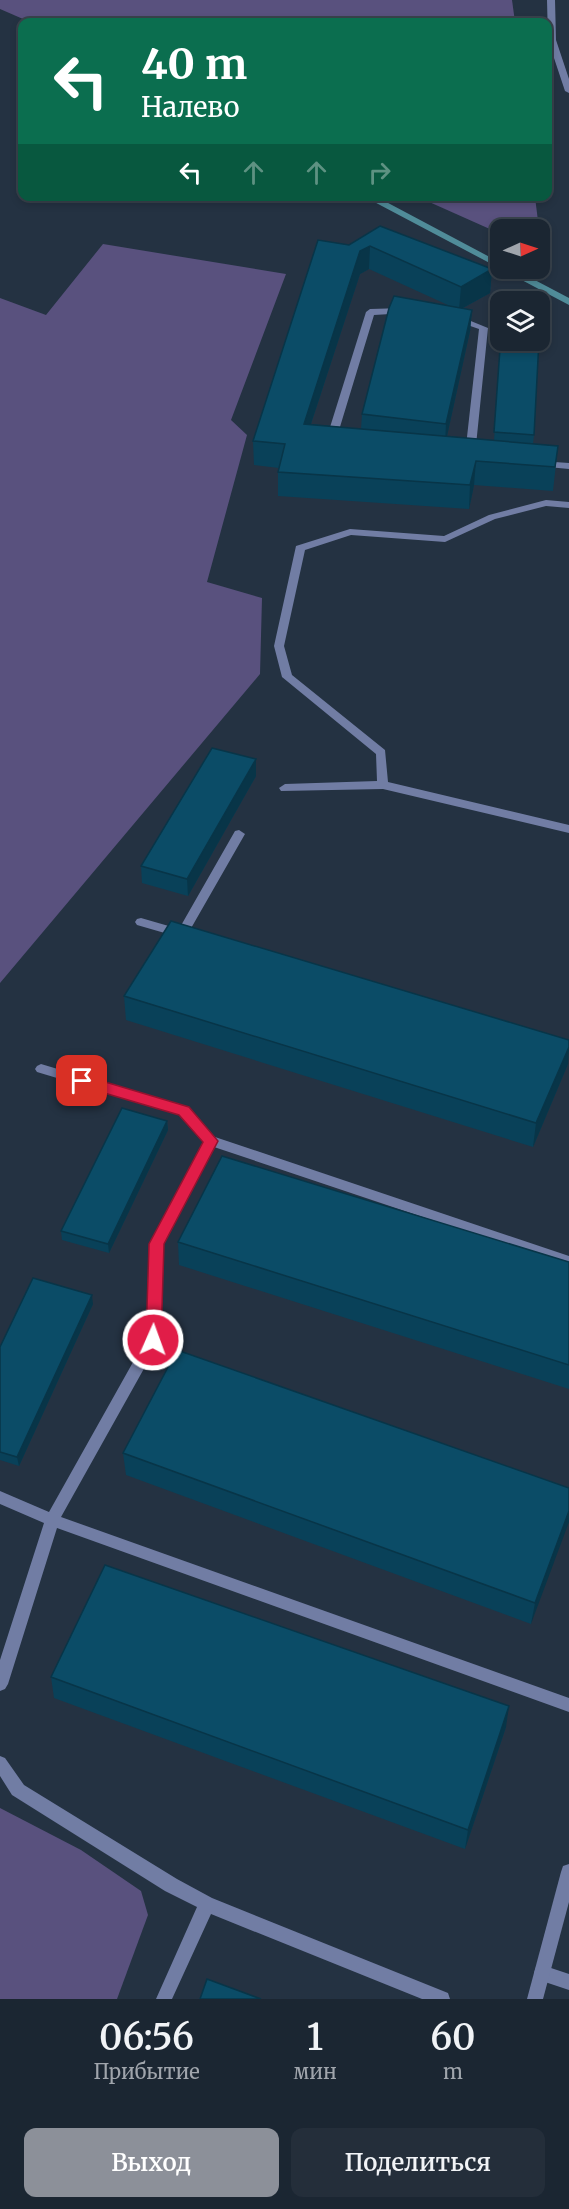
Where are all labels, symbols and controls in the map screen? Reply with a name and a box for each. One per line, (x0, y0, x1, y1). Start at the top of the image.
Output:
text: 40 m (141, 38, 247, 90)
icon: left (42, 42, 120, 120)
text: Налево (141, 90, 239, 124)
icon: left (174, 156, 207, 189)
icon: ahead (237, 156, 270, 189)
icon: ahead (300, 156, 333, 189)
icon: right (363, 156, 396, 189)
north arrow (490, 219, 550, 279)
map controls (490, 219, 550, 351)
button: layers (490, 291, 550, 351)
pin (56, 1055, 107, 1106)
icon: arrive (65, 1064, 98, 1097)
position arrow (121, 1308, 185, 1372)
text: 06:56 (99, 2015, 194, 2060)
text: 1 (307, 2015, 323, 2060)
text: 60 (430, 2015, 476, 2060)
text: Прибытие (93, 2059, 200, 2084)
text: мин (293, 2059, 337, 2084)
text: m (443, 2059, 463, 2084)
button: Выход (24, 2128, 279, 2197)
button: Поделиться (291, 2128, 545, 2197)

